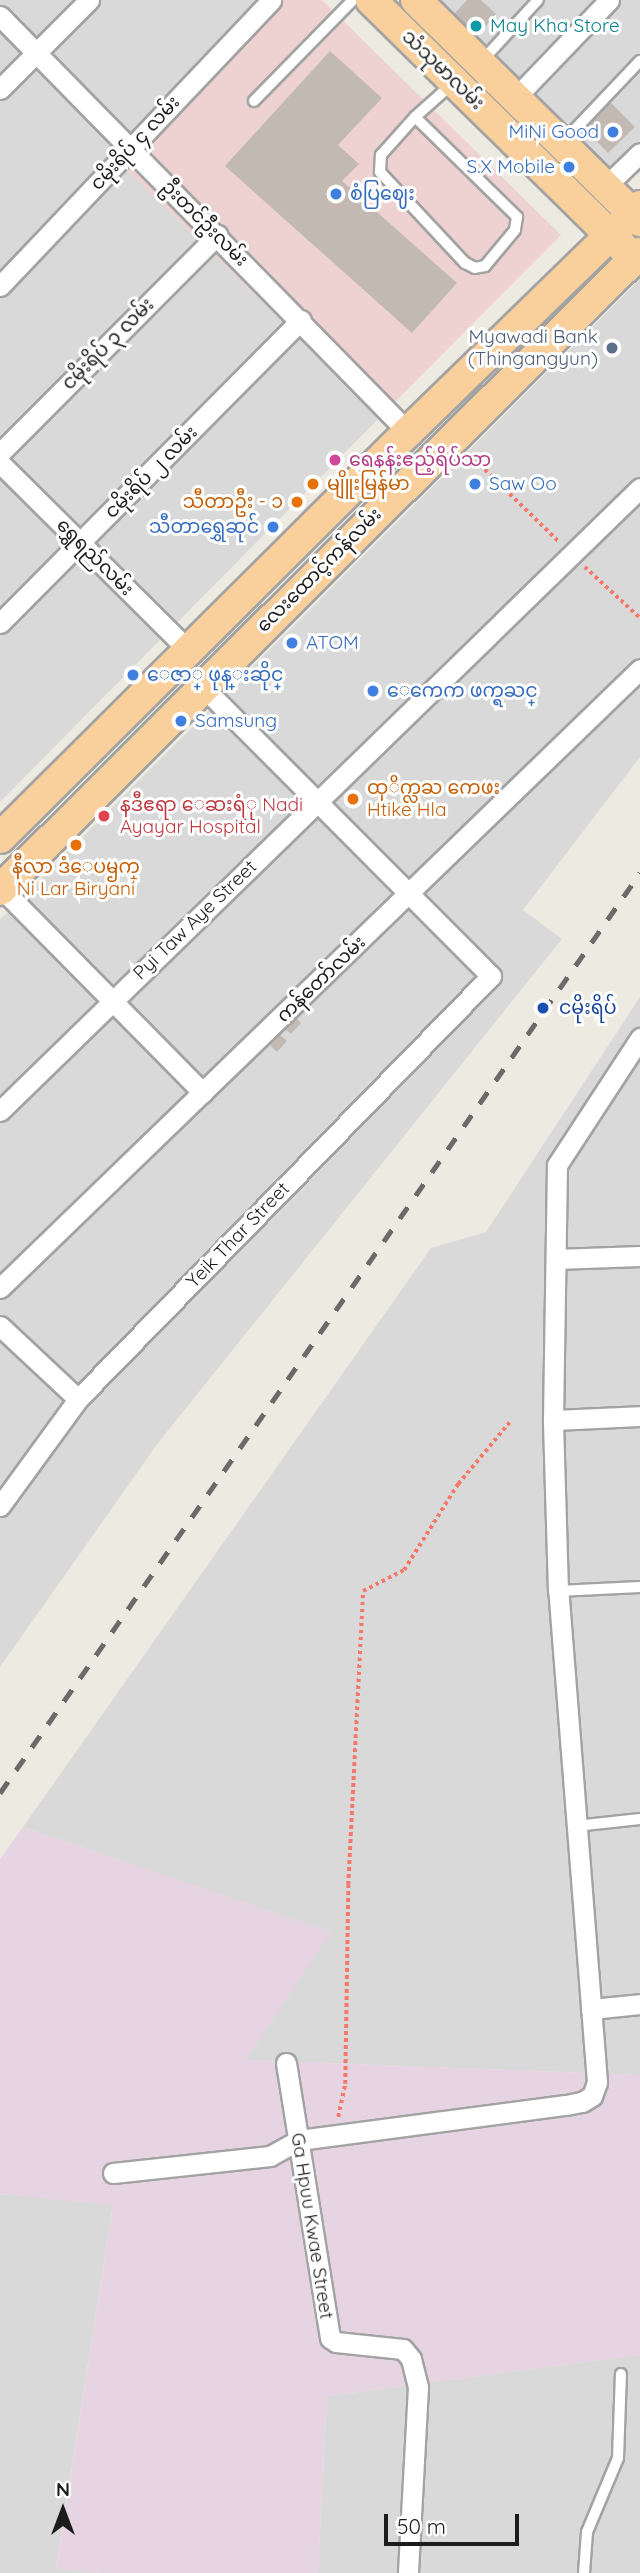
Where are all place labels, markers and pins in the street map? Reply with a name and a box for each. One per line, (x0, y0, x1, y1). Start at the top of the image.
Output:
place label: May Kha Store (490, 15, 620, 37)
marker: May Kha Store (468, 18, 484, 34)
place label: MiNi Good (508, 121, 599, 143)
marker: MiNi Good (605, 124, 621, 140)
place label: S.X Mobile (466, 156, 555, 178)
marker: S.X Mobile (561, 159, 577, 175)
place label: စံပြဈေး (350, 183, 415, 205)
marker: စံပြဈေး (328, 186, 344, 202)
place label: Myawadi Bank (Thingangyun) (468, 326, 598, 370)
marker: Myawadi Bank (Thingangyun) (604, 340, 620, 356)
place label: ရွှေနန်းဧည့်ရိပ်သာ (349, 449, 491, 471)
marker: ရွှေနန်းဧည့်ရိပ်သာ (327, 452, 343, 468)
place label: မျိူးမြန်မာ (327, 473, 410, 495)
place label: Saw Oo (489, 473, 557, 495)
marker: မျိူးမြန်မာ (305, 476, 321, 492)
marker: Saw Oo (467, 476, 483, 492)
place label: သီတာဦး - ၁ (183, 491, 283, 513)
marker: သီတာဦး - ၁ (289, 494, 305, 510)
place label: သီတာရွှေဆိုင် (149, 516, 259, 538)
marker: သီတာရွှေဆိုင် (265, 519, 281, 535)
place label: ATOM (306, 632, 359, 654)
marker: ATOM (284, 635, 300, 651)
place label: ေဇာ္ ဖုန္းဆိုင္ (147, 664, 283, 686)
marker: ေဇာ္ ဖုန္းဆိုင္ (125, 667, 141, 683)
place label: ေကေက ဖက္ရႀင္ (387, 680, 538, 702)
marker: ေကေက ဖက္ရႀင္ (365, 683, 381, 699)
place label: Samsung (195, 710, 277, 732)
marker: Samsung (173, 713, 189, 729)
place label: ထုိက္လႀ ကေဖး Htike Hla (367, 777, 500, 821)
marker: ထုိက္လႀ ကေဖး Htike Hla (345, 791, 361, 807)
place label: နဒီဧရာ ေဆးရံု Nadi Ayayar Hospital (120, 794, 303, 838)
marker: နဒီဧရာ ေဆးရံု Nadi Ayayar Hospital (94, 806, 114, 826)
marker: နီလာ ဒံေပၝက္ Ni Lar Biryani (68, 837, 84, 853)
place label: နီလာ ဒံေပၝက္ Ni Lar Biryani (12, 856, 140, 900)
place label: ငမိုးရိပ် (559, 997, 617, 1019)
marker: ငမိုးရိပ် (533, 998, 553, 1018)

